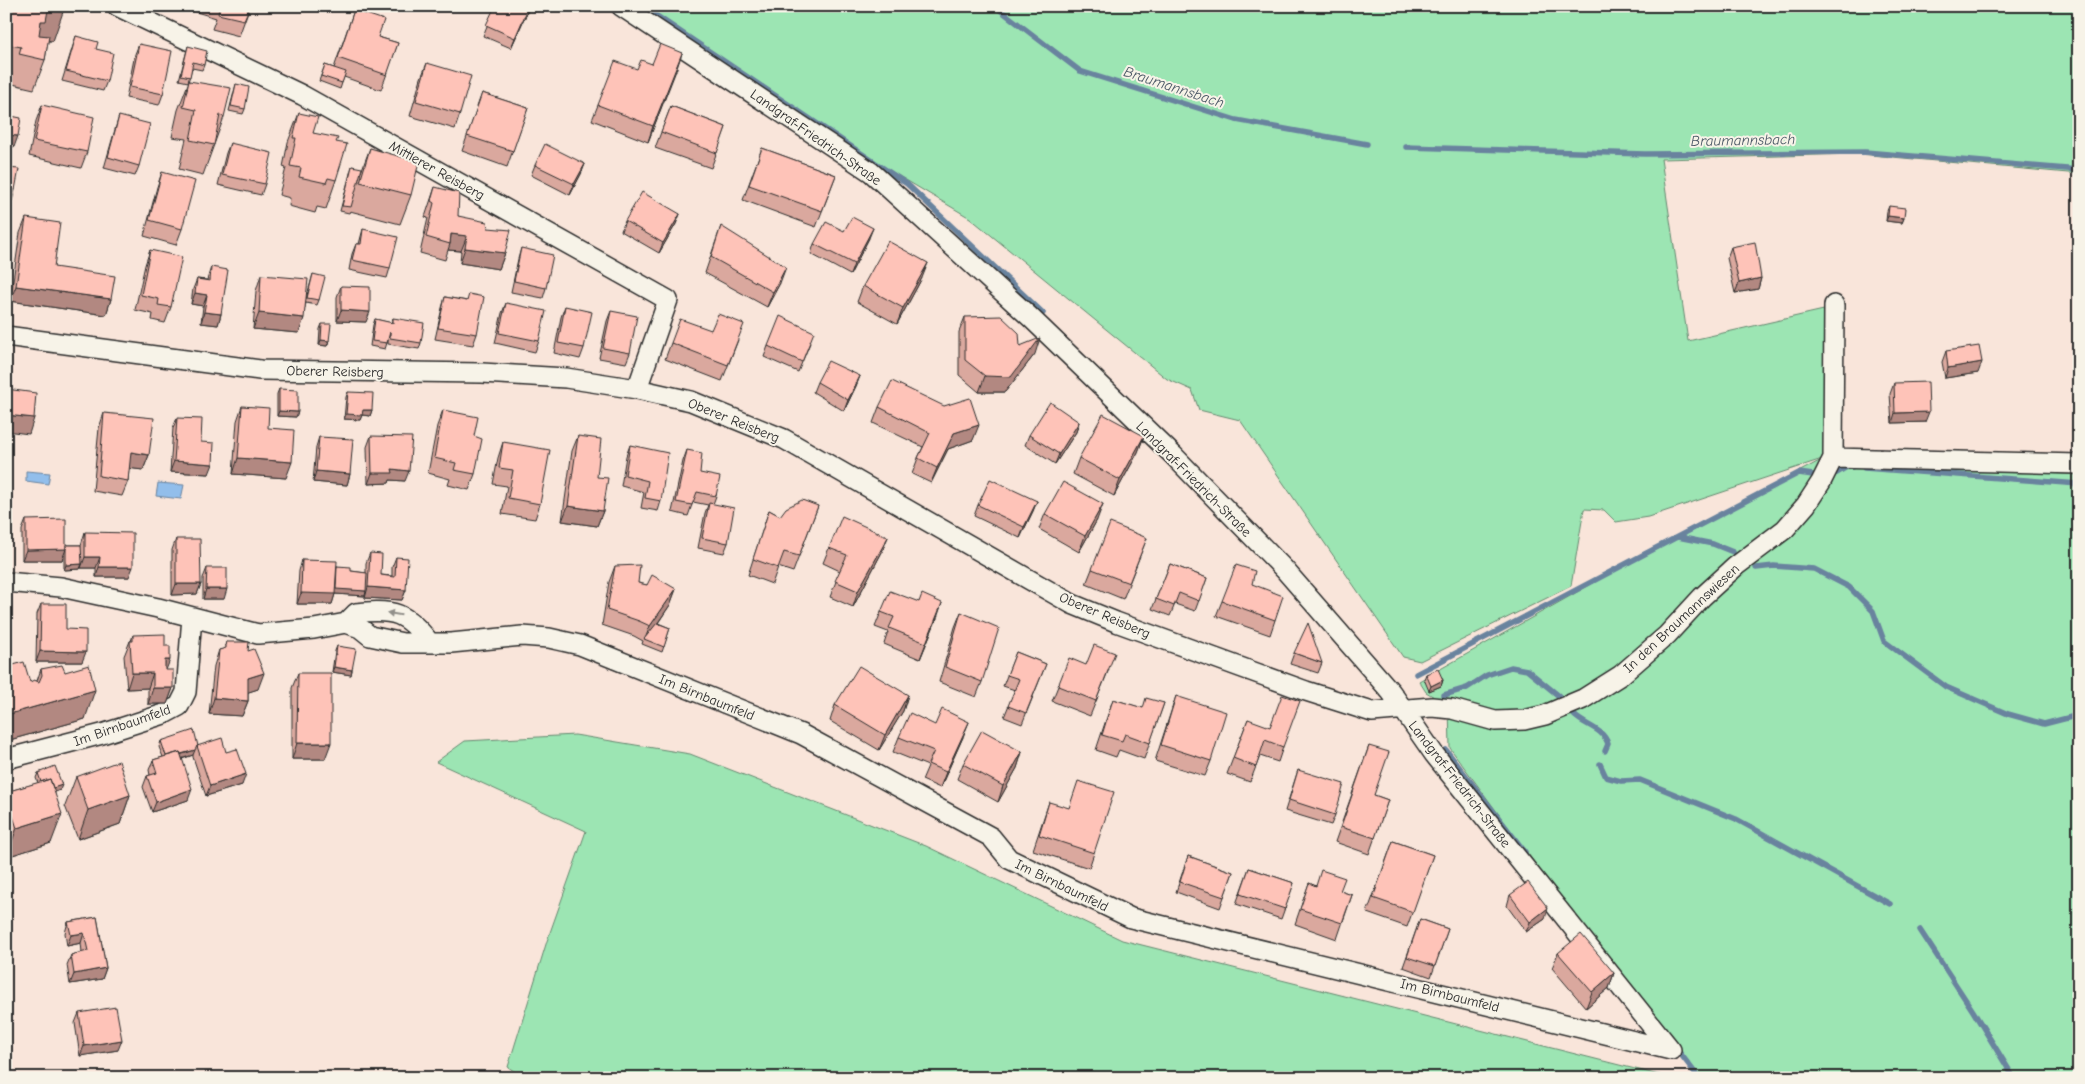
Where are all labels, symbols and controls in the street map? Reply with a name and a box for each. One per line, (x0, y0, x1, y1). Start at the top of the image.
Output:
water label: Braumannsbach (1122, 62, 1226, 112)
street label: Landgraf-Friedrich-Straße (747, 86, 885, 189)
water label: Braumannsbach (1691, 130, 1795, 150)
street label: Mittlerer Reisberg (386, 137, 488, 204)
street label: Oberer Reisberg (286, 362, 384, 381)
street label: Oberer Reisberg (686, 394, 782, 447)
street label: Landgraf-Friedrich-Straße (1132, 418, 1255, 541)
street label: In den Braumannswiesen (1620, 560, 1743, 677)
street label: Oberer Reisberg (1057, 589, 1153, 642)
one-way arrow (385, 609, 401, 617)
street label: Im Birnbaumfeld (657, 671, 757, 724)
street label: Im Birnbaumfeld (71, 701, 173, 750)
street label: Landgraf-Friedrich-Straße (1405, 718, 1514, 851)
street label: Im Birnbaumfeld (1012, 856, 1111, 915)
street label: Im Birnbaumfeld (1399, 975, 1501, 1016)

